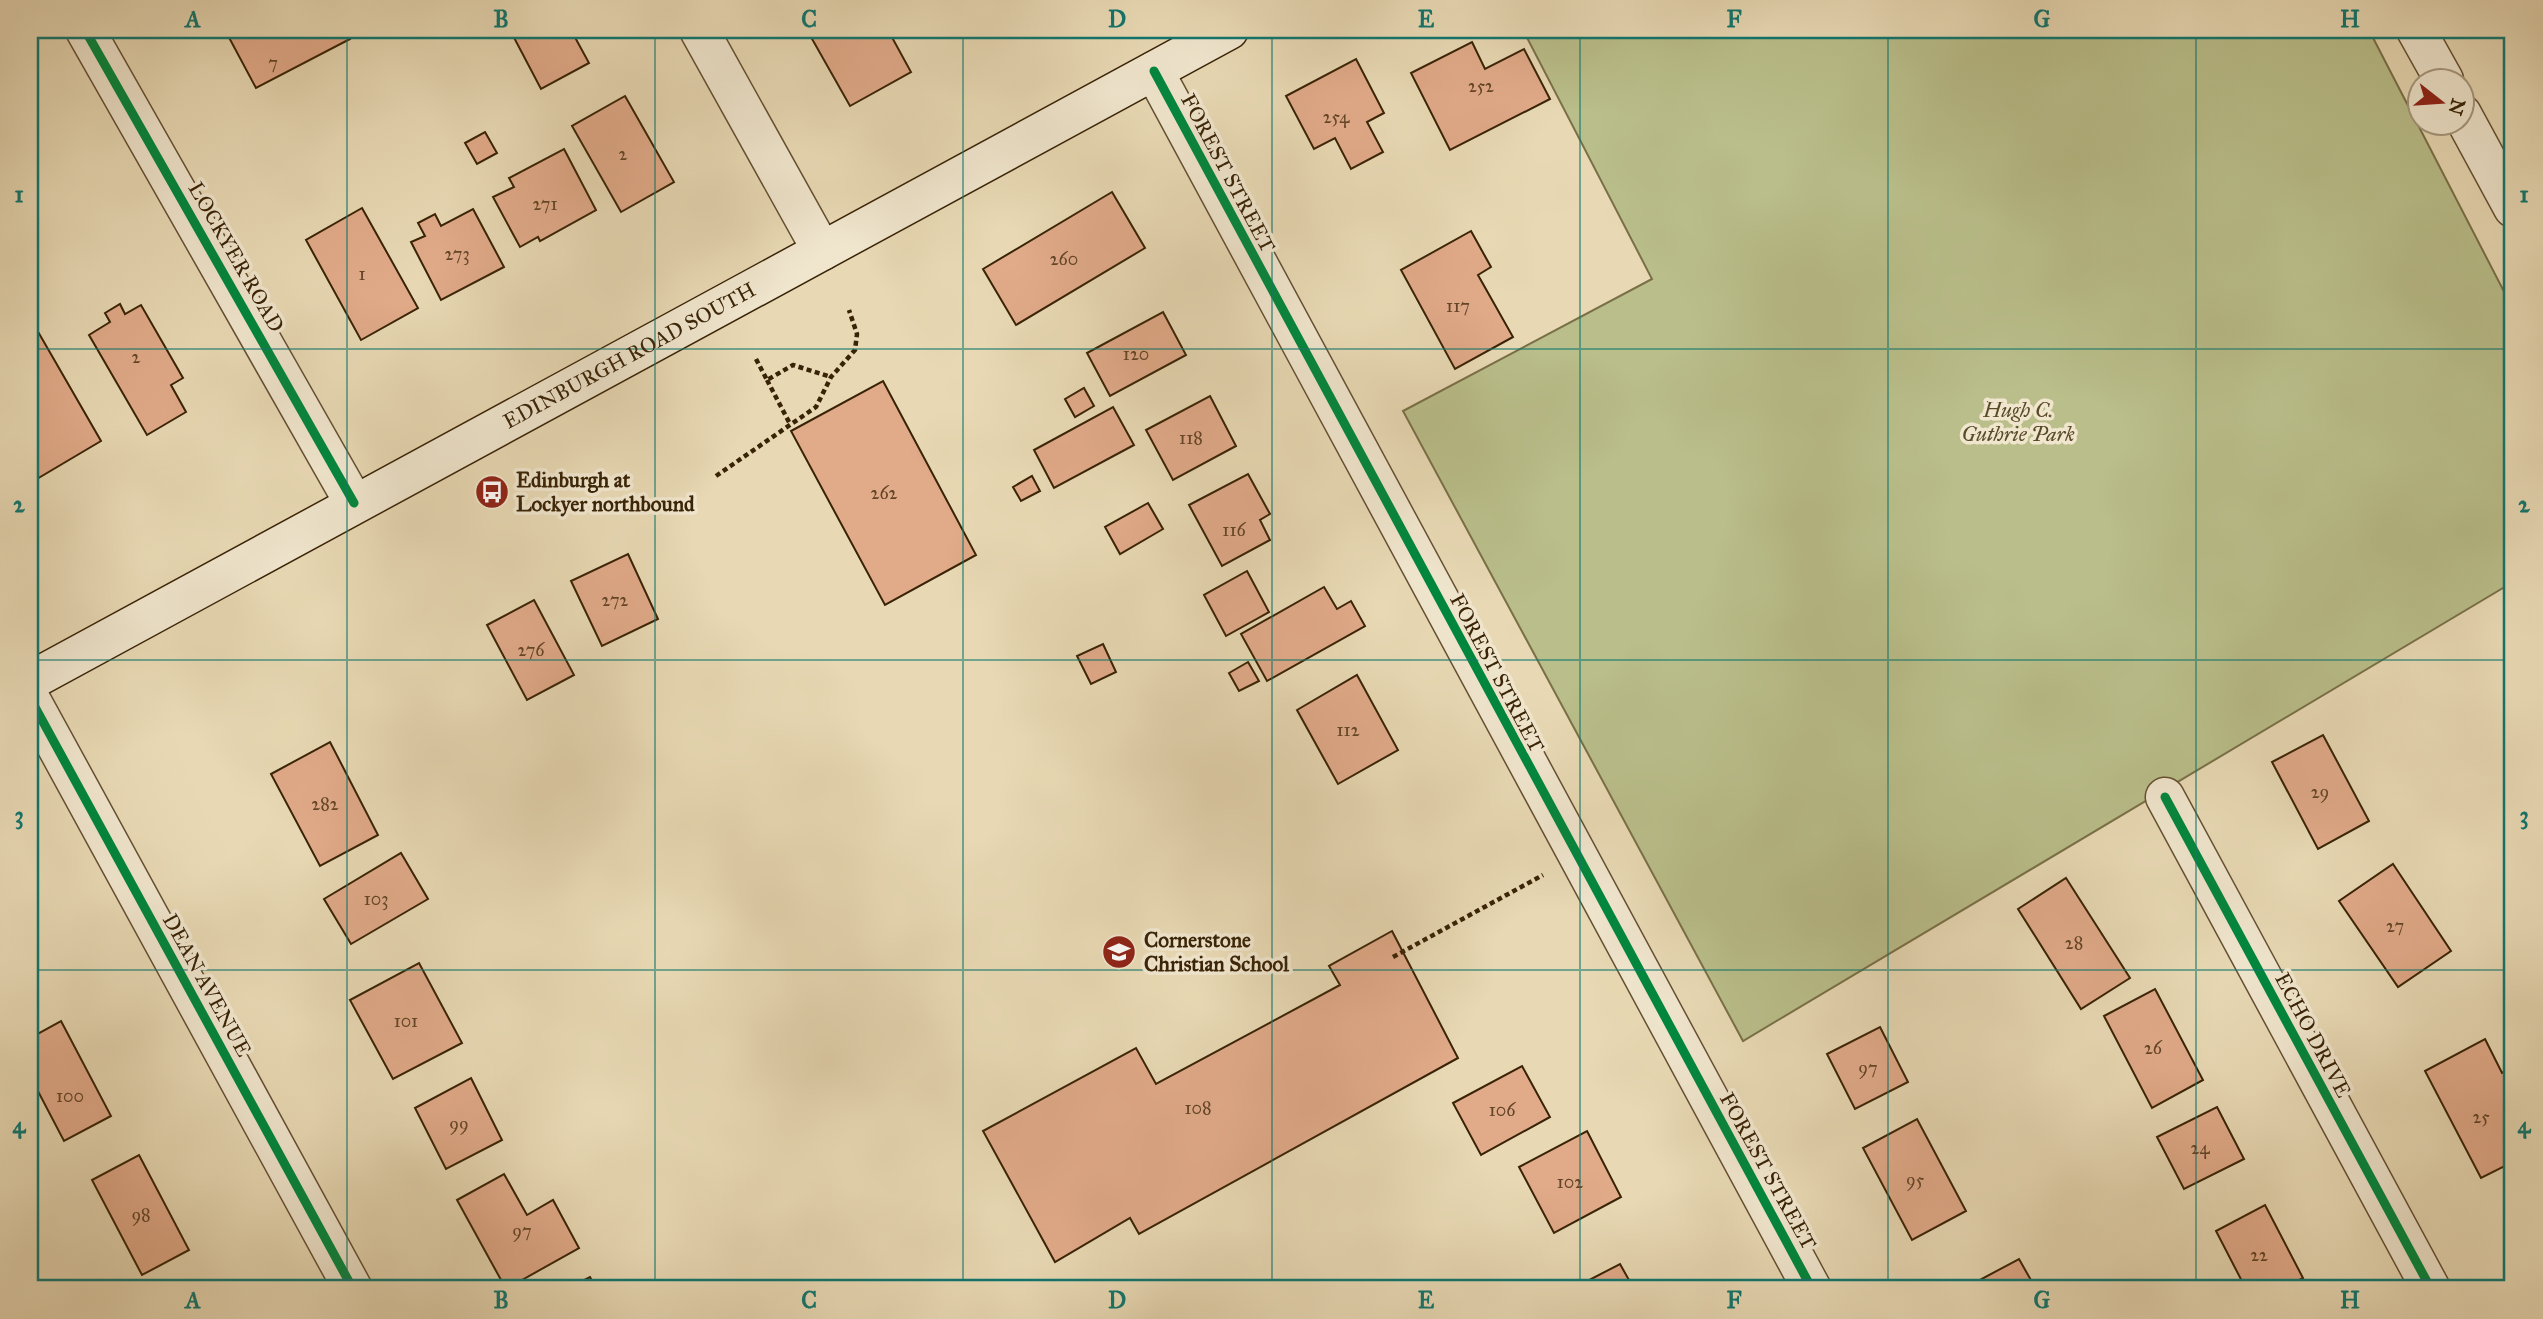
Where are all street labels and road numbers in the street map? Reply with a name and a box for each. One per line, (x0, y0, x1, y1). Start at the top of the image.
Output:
street label: FOREST STREET (1175, 89, 1281, 257)
street label: LOCKYER ROAD (182, 177, 290, 337)
street label: EDINBURGH ROAD SOUTH (499, 277, 760, 435)
street label: FOREST STREET (1444, 589, 1550, 757)
street label: DEAN AVENUE (157, 909, 257, 1061)
street label: ECHO DRIVE (2269, 968, 2357, 1102)
street label: FOREST STREET (1714, 1088, 1822, 1254)

